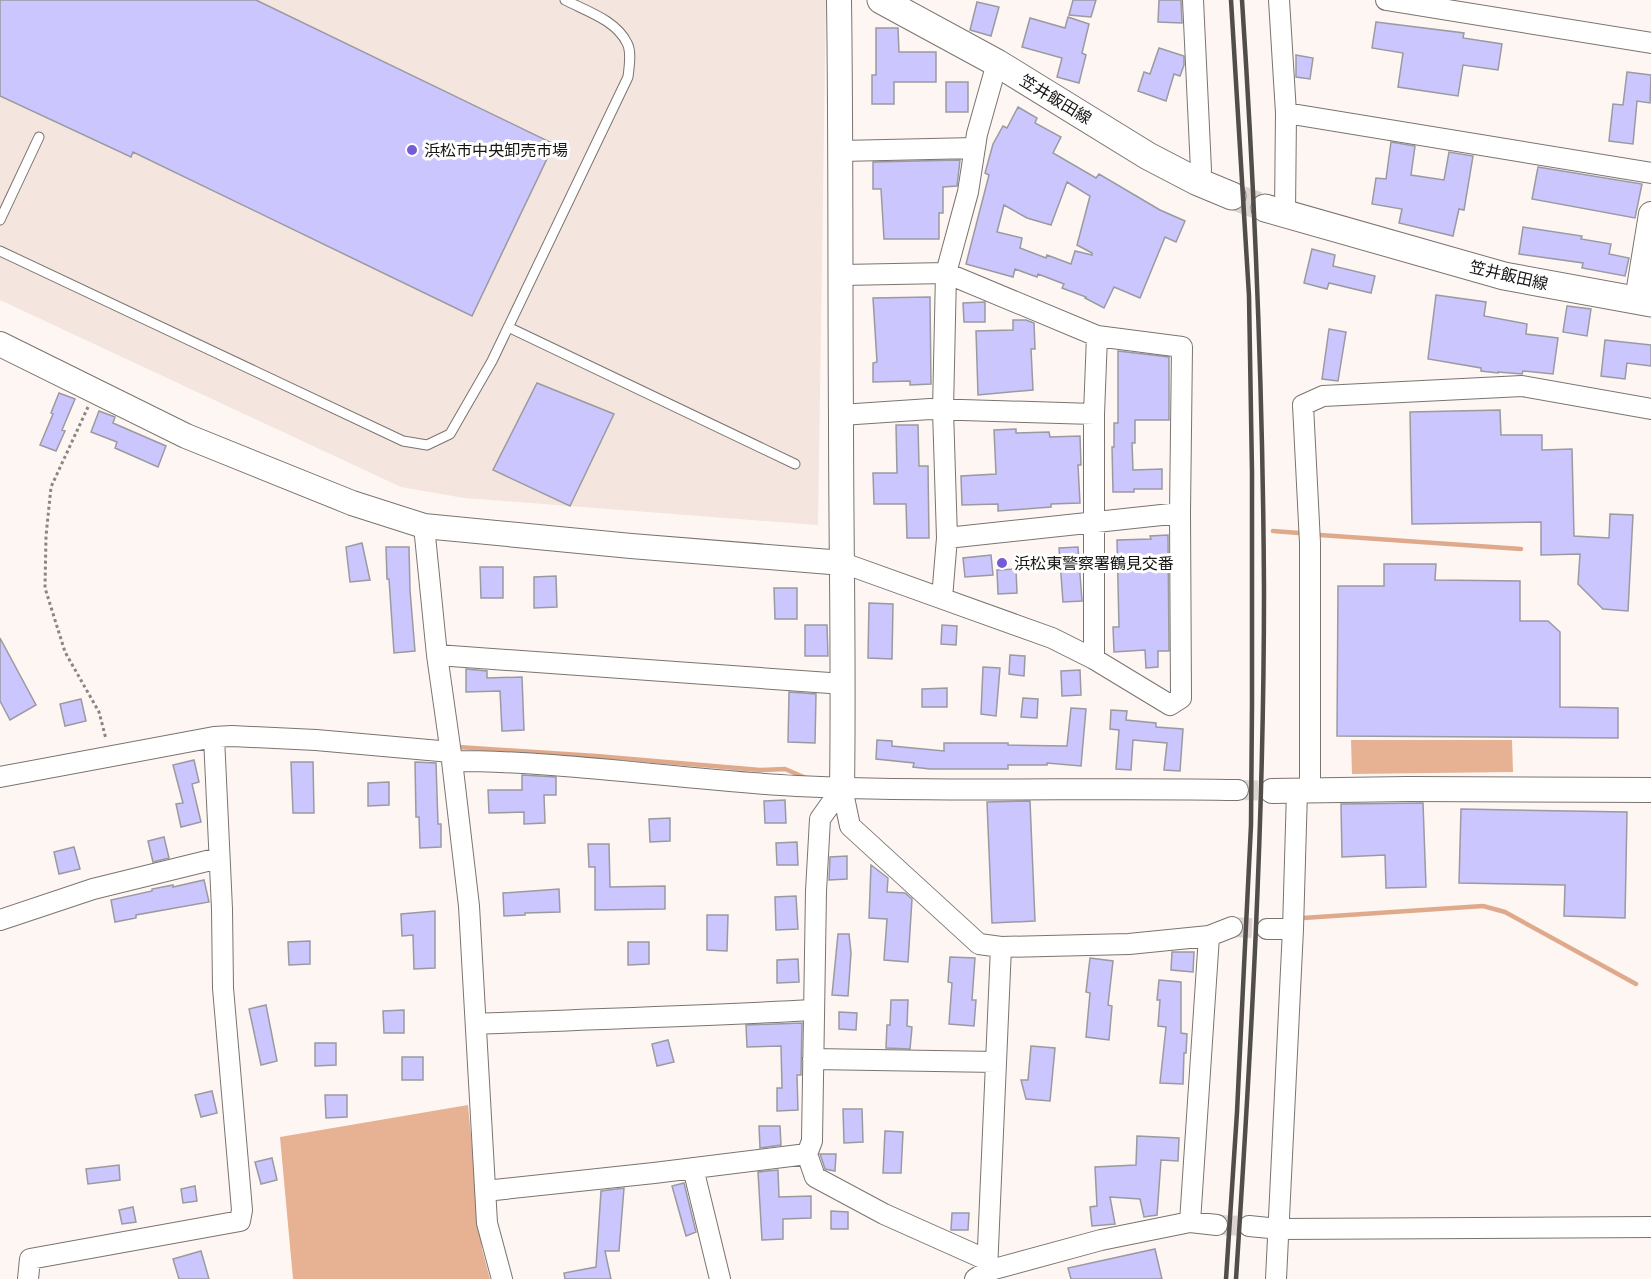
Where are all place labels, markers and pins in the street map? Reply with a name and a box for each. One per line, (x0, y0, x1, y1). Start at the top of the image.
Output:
place label: 浜松市中央卸売市場 (424, 141, 568, 160)
marker: 浜松市中央卸売市場 (405, 143, 419, 157)
place label: 浜松東警察署鶴見交番 (1014, 554, 1174, 573)
marker: 浜松東警察署鶴見交番 (995, 556, 1009, 570)

